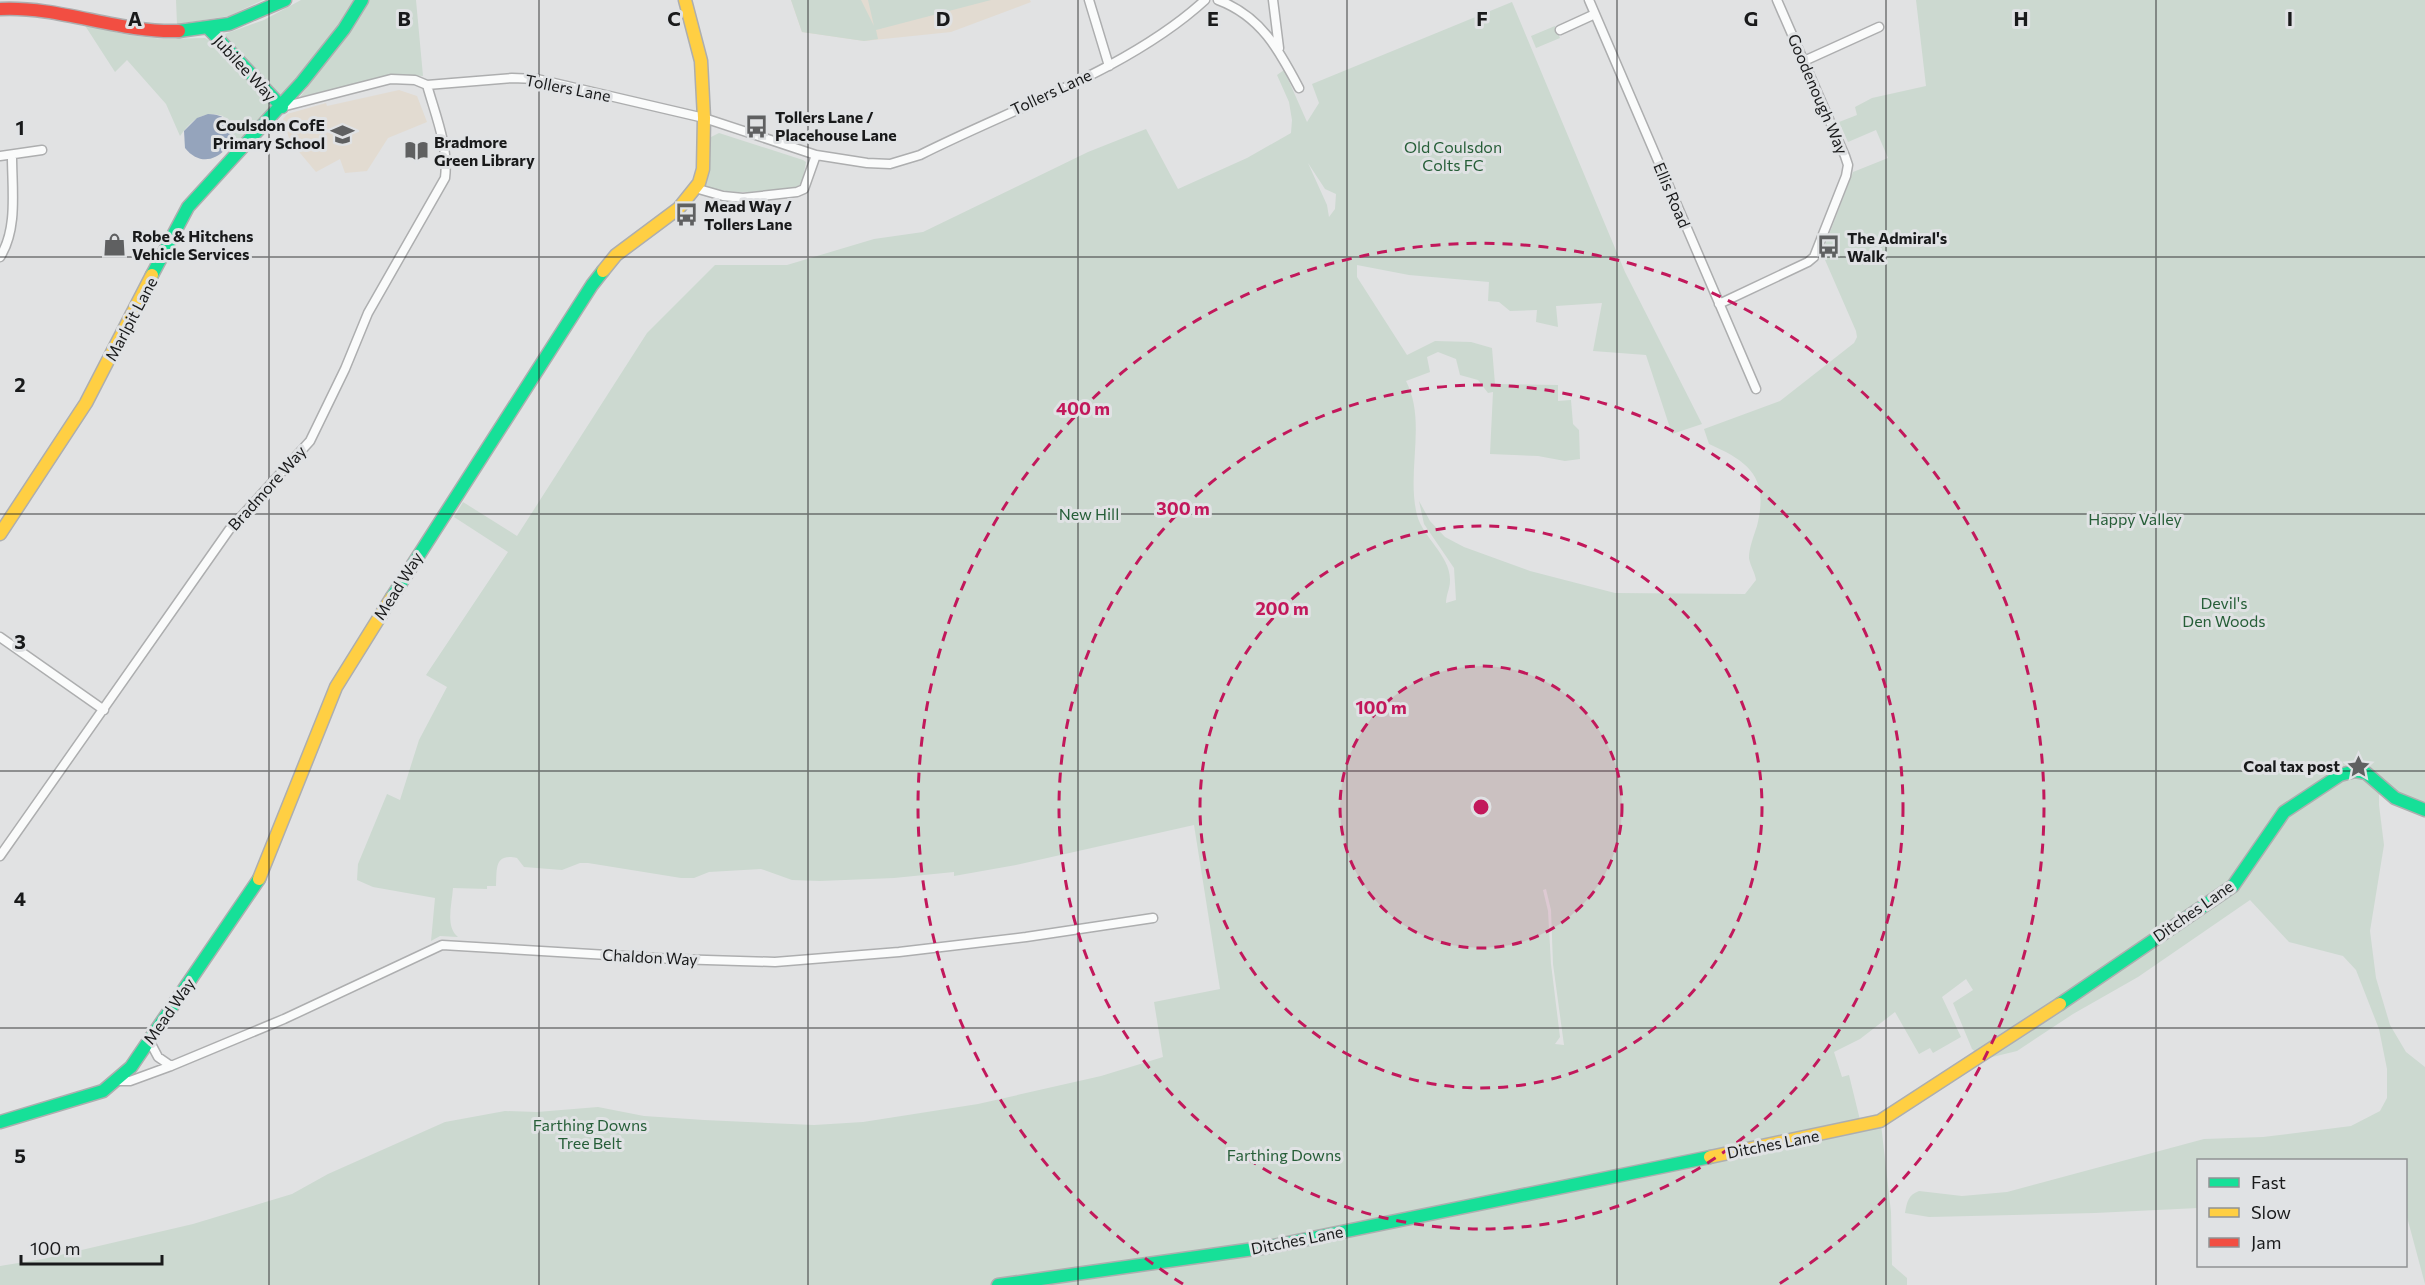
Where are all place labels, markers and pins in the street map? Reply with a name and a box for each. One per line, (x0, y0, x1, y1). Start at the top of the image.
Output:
place label: Tollers Lane / Placehouse Lane (775, 107, 897, 144)
bus stop icon: Tollers Lane / Placehouse Lane (744, 113, 770, 139)
place label: Coulsdon CofE Primary School (213, 115, 325, 152)
school or university icon: Coulsdon CofE Primary School (330, 121, 356, 147)
place label: Bradmore Green Library (434, 132, 535, 169)
library icon: Bradmore Green Library (403, 138, 429, 164)
place label: Mead Way / Tollers Lane (704, 196, 793, 233)
bus stop icon: Mead Way / Tollers Lane (673, 202, 699, 228)
place label: Robe & Hitchens Vehicle Services (132, 226, 254, 263)
place label: The Admiral's Walk (1847, 228, 1947, 265)
shop icon: Robe & Hitchens Vehicle Services (101, 232, 127, 258)
bus stop icon: The Admiral's Walk (1816, 234, 1842, 260)
place icon: Coal tax post (2345, 753, 2371, 779)
place label: Coal tax post (2243, 756, 2340, 775)
centre of rings (1471, 797, 1491, 817)

